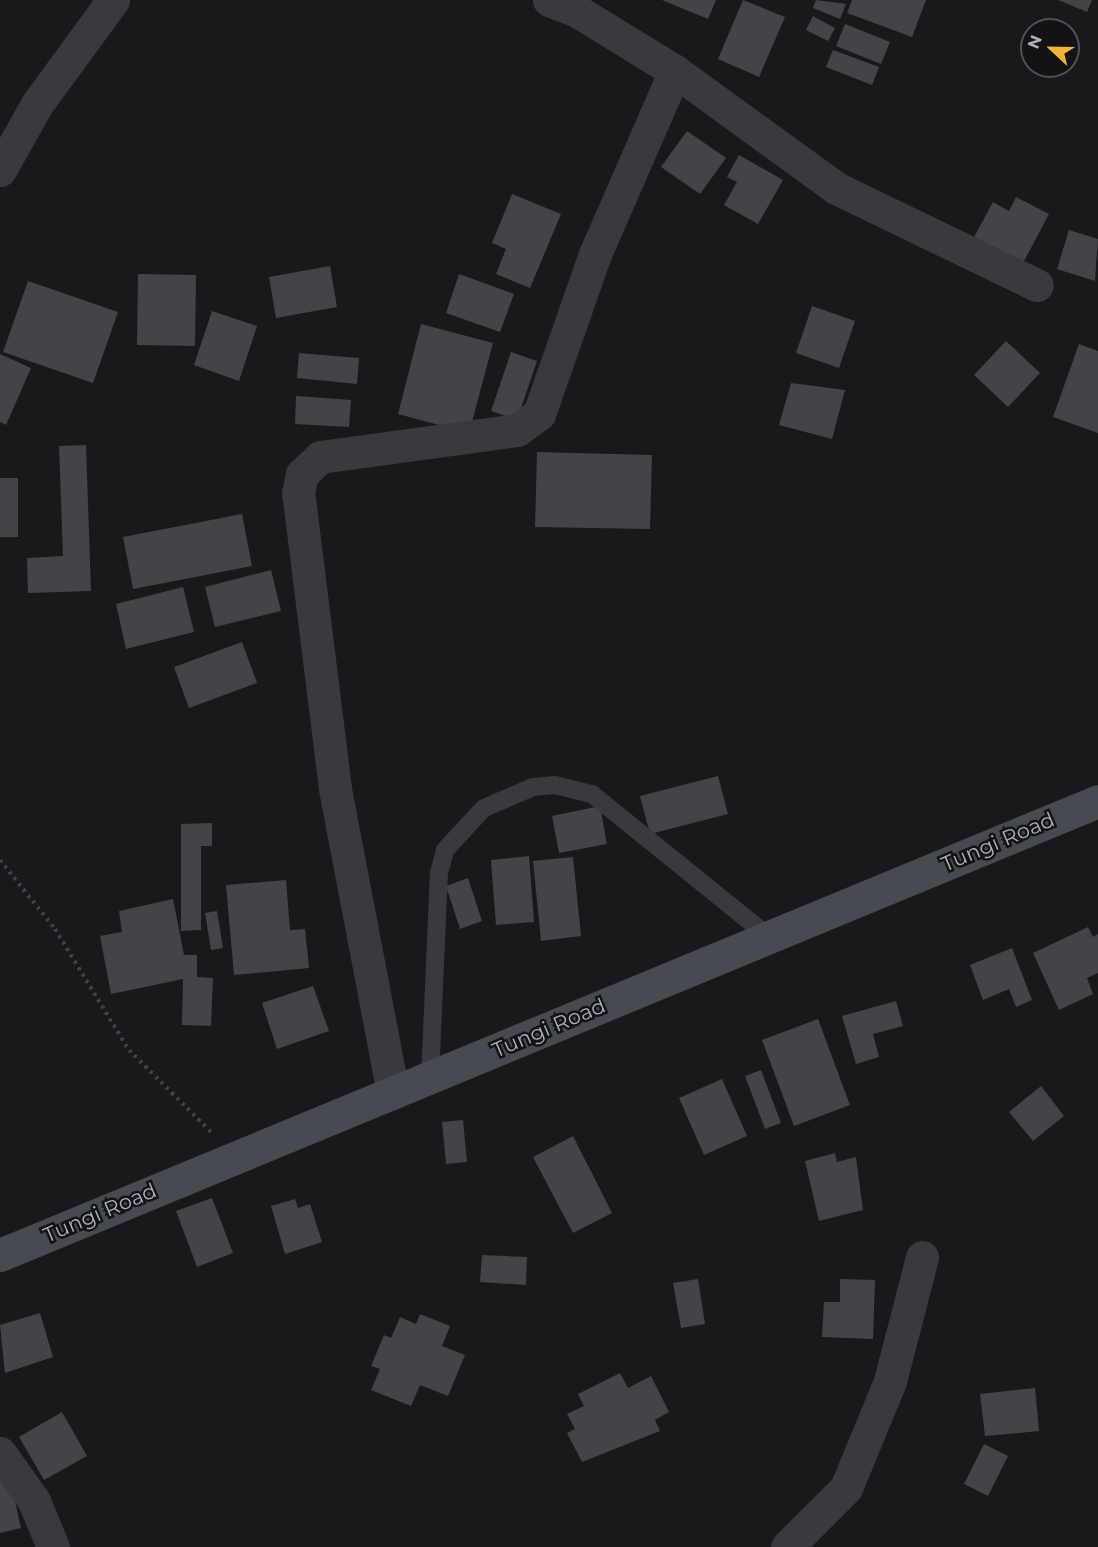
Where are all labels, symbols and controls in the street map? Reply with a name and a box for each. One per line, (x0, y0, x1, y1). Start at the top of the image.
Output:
north arrow (1020, 18, 1080, 78)
text: N (1023, 32, 1046, 51)
street label: Tungi Road (938, 807, 1058, 877)
street label: Tungi Road (489, 993, 609, 1063)
street label: Tungi Road (40, 1178, 160, 1248)

